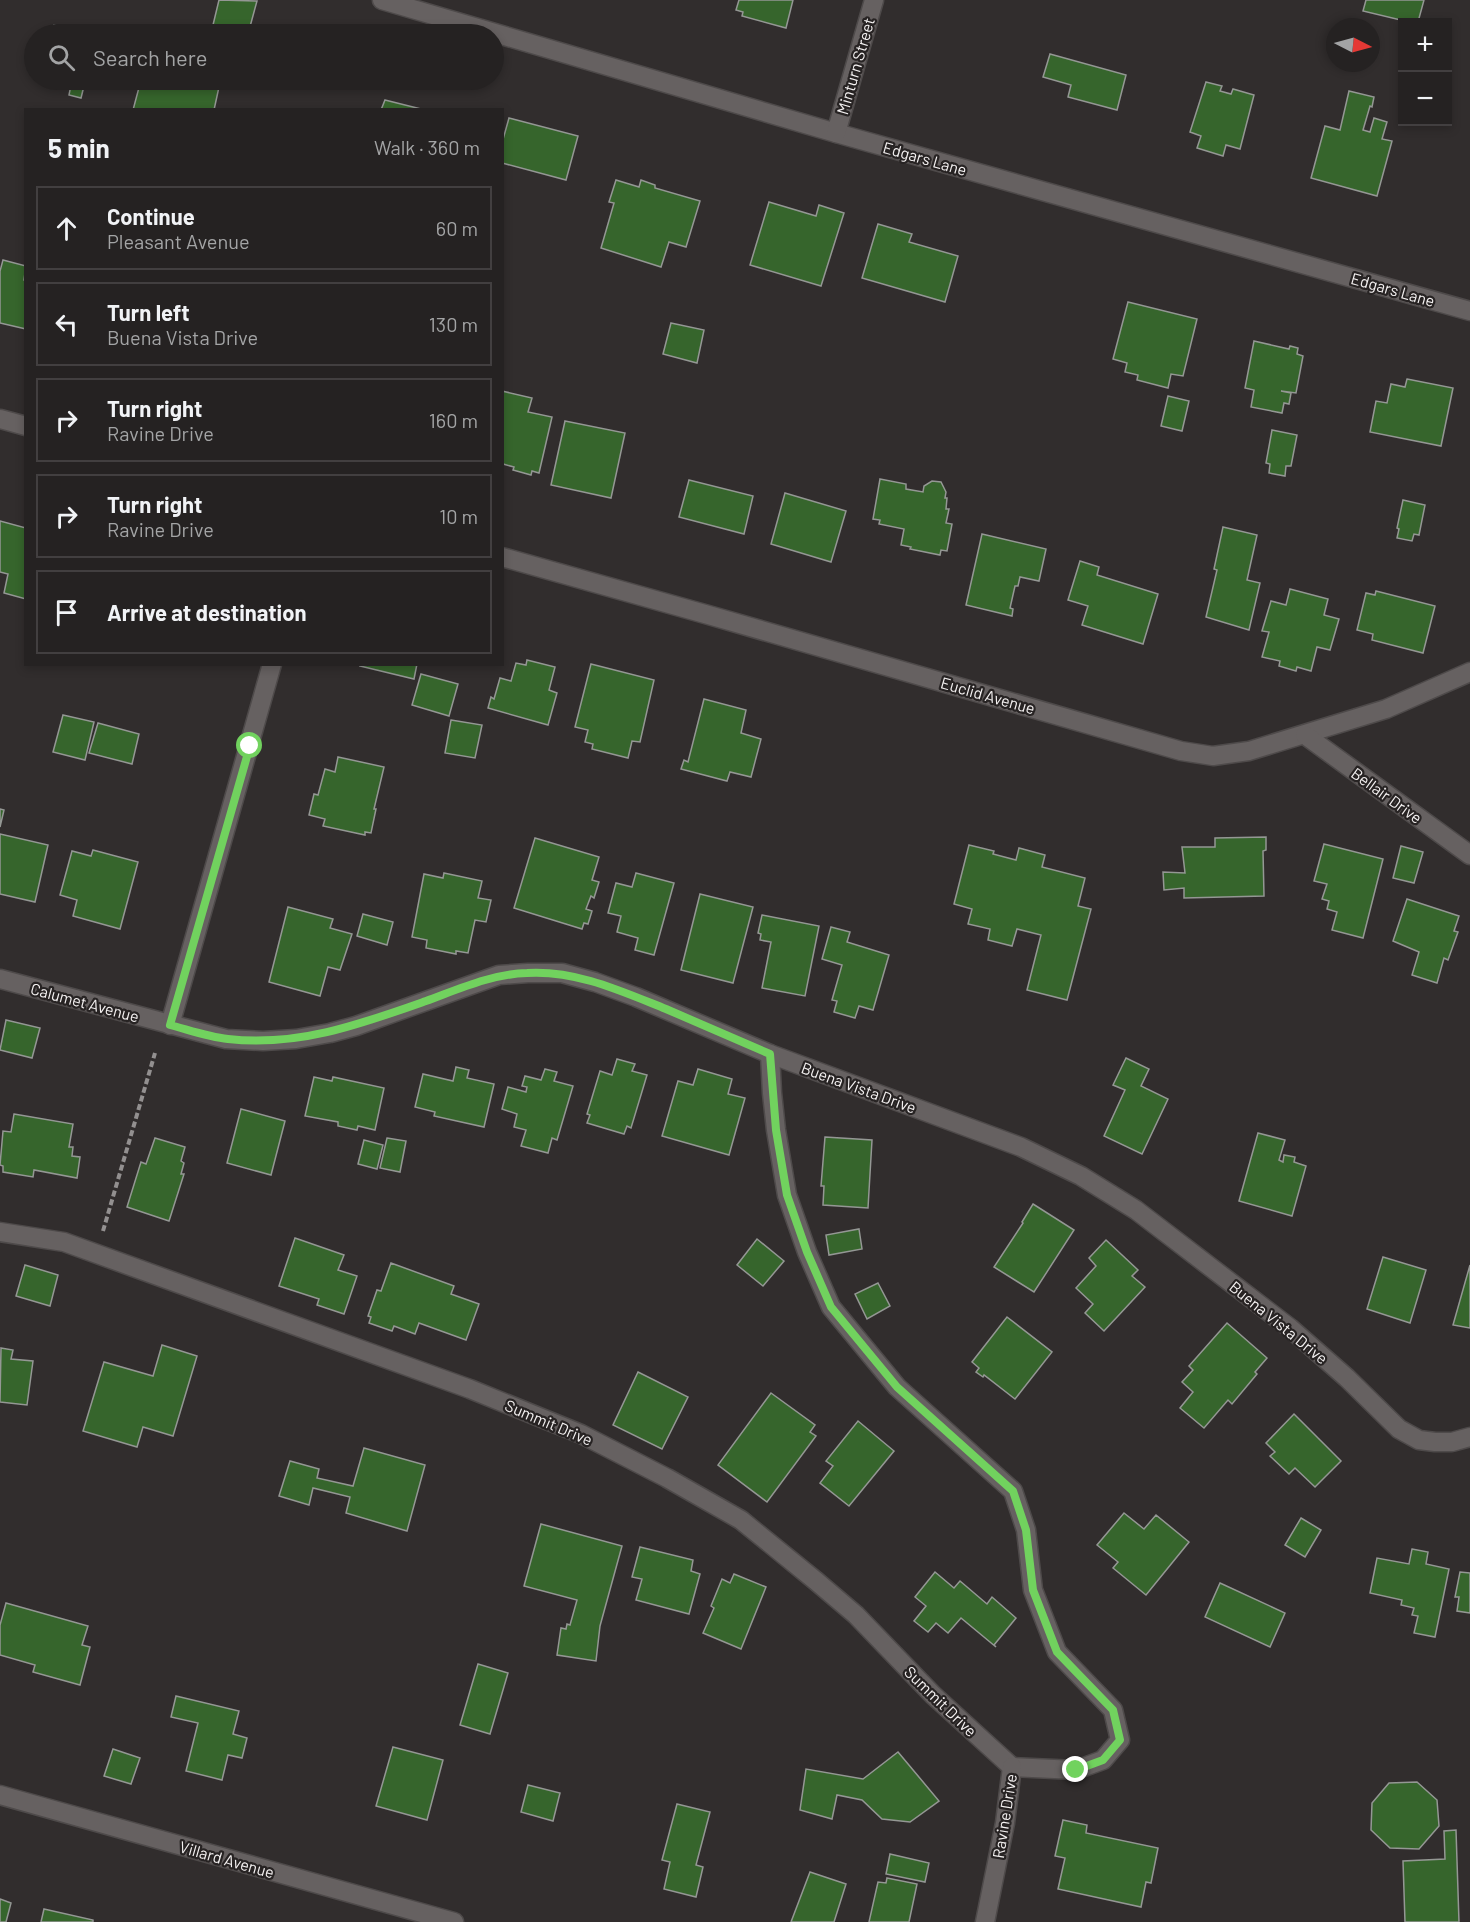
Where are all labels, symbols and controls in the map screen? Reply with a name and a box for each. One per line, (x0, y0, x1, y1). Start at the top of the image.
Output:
street label: Minturn Street (832, 15, 878, 117)
north arrow (1326, 18, 1380, 72)
map controls (1398, 18, 1452, 126)
button: + (1398, 18, 1452, 72)
search box (24, 24, 504, 90)
icon: search (45, 41, 78, 74)
text: Search here (93, 44, 207, 70)
button: − (1398, 72, 1452, 126)
text: 5 min (48, 132, 110, 163)
text: Walk · 360 m (374, 135, 480, 159)
street label: Edgars Lane (881, 137, 969, 179)
text: Continue (107, 203, 195, 229)
icon: ahead (50, 212, 83, 245)
text: 60 m (436, 216, 478, 240)
text: Pleasant Avenue (107, 229, 250, 253)
street label: Edgars Lane (1349, 268, 1437, 310)
text: Turn left (107, 299, 190, 325)
icon: left (50, 308, 83, 341)
text: 130 m (429, 312, 478, 336)
text: Buena Vista Drive (107, 325, 258, 349)
text: Turn right (107, 395, 202, 421)
icon: right (50, 404, 83, 437)
text: 160 m (429, 408, 478, 432)
text: Ravine Drive (107, 421, 214, 445)
text: Turn right (107, 491, 202, 517)
icon: right (50, 500, 83, 533)
text: 10 m (439, 504, 478, 528)
text: Ravine Drive (107, 517, 214, 541)
icon: arrive (50, 596, 83, 629)
text: Arrive at destination (107, 599, 306, 625)
street label: Euclid Avenue (939, 672, 1037, 718)
route start (236, 732, 262, 758)
street label: Bellair Drive (1348, 763, 1426, 827)
street label: Calumet Avenue (29, 978, 141, 1026)
street label: Buena Vista Drive (799, 1057, 919, 1117)
street label: Buena Vista Drive (1226, 1277, 1332, 1367)
street label: Summit Drive (502, 1395, 596, 1449)
street label: Summit Drive (901, 1662, 981, 1740)
route end (1062, 1756, 1088, 1782)
street label: Ravine Drive (988, 1772, 1020, 1860)
street label: Villard Avenue (177, 1836, 277, 1882)

